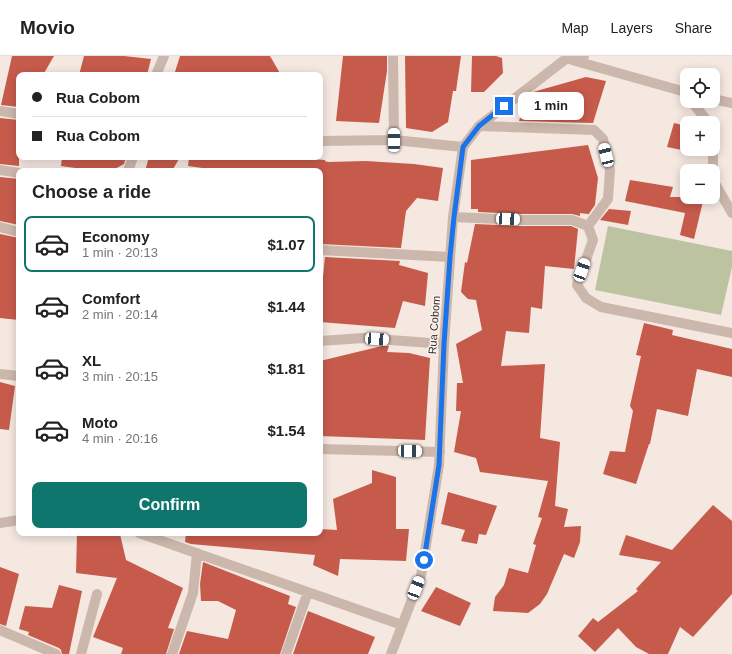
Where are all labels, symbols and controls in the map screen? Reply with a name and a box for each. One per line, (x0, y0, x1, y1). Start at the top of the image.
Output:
text: Movio (20, 17, 75, 38)
text: Map (561, 20, 589, 36)
text: Layers (611, 20, 653, 36)
text: Share (675, 20, 712, 36)
map controls (680, 68, 720, 204)
button: locate (680, 68, 720, 108)
text: Rua Cobom (56, 89, 140, 106)
callout: 1 min (518, 92, 584, 120)
route end (495, 97, 513, 115)
text: 1 min (534, 98, 568, 113)
button: + (680, 116, 720, 156)
text: Rua Cobom (56, 127, 140, 144)
car (388, 128, 400, 152)
car (597, 142, 615, 168)
button: − (680, 164, 720, 204)
text: Choose a ride (32, 182, 151, 202)
car (496, 212, 520, 226)
icon: car (34, 226, 70, 262)
text: Economy (82, 228, 150, 245)
text: $1.07 (267, 236, 305, 253)
text: 1 min · 20:13 (82, 245, 158, 260)
car (572, 257, 592, 283)
icon: car (34, 288, 70, 324)
text: Comfort (82, 290, 140, 307)
street label: Rua Cobom (426, 295, 442, 355)
text: $1.44 (267, 298, 305, 315)
text: 2 min · 20:14 (82, 307, 158, 322)
car (365, 332, 389, 346)
icon: car (34, 350, 70, 386)
text: XL (82, 352, 101, 369)
text: $1.81 (267, 360, 305, 377)
text: 3 min · 20:15 (82, 369, 158, 384)
icon: car (34, 412, 70, 448)
text: Moto (82, 414, 118, 431)
text: $1.54 (267, 422, 305, 439)
text: 4 min · 20:16 (82, 431, 158, 446)
car (398, 445, 422, 457)
button: Confirm (32, 482, 307, 528)
route start (415, 551, 433, 569)
car (406, 575, 426, 601)

